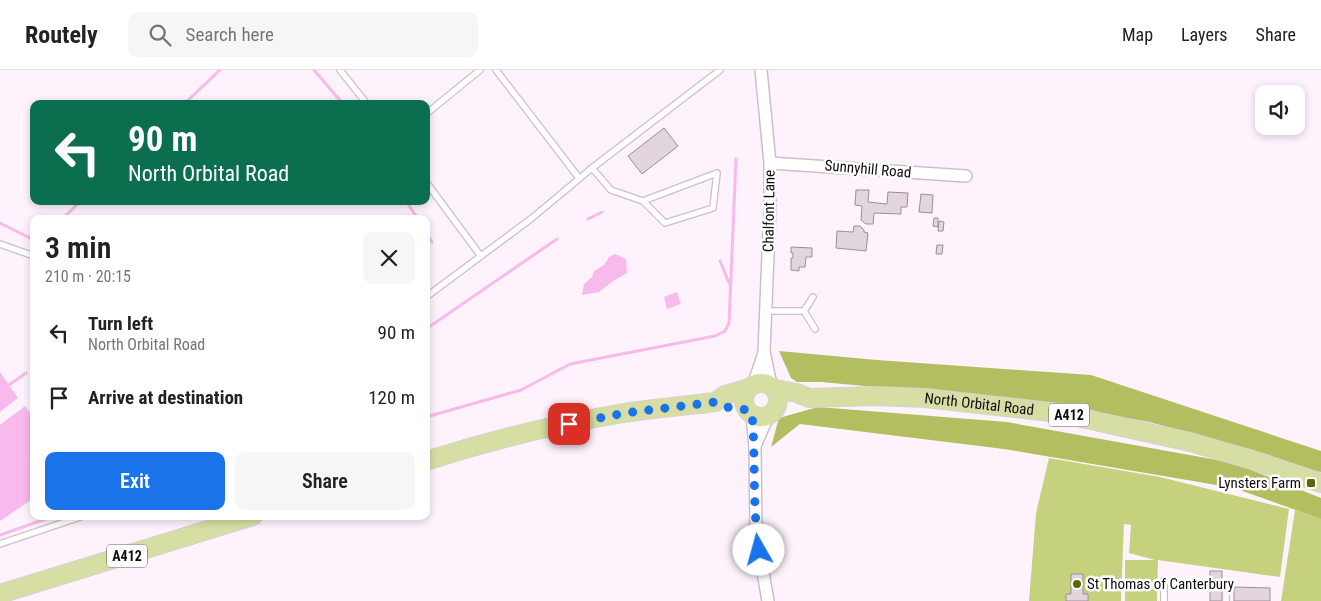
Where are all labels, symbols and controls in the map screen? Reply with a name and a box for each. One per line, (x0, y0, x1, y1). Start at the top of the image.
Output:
search box (128, 12, 478, 57)
text: Routely (25, 21, 98, 49)
icon: search (146, 21, 174, 49)
text: Search here (186, 23, 274, 46)
text: Map (1122, 24, 1153, 45)
text: Layers (1181, 24, 1228, 45)
text: Share (1256, 24, 1296, 45)
map controls (1255, 85, 1305, 135)
button: sound (1255, 85, 1305, 135)
text: 90 m (128, 119, 197, 160)
icon: left (45, 120, 110, 185)
street label: Sunnyhill Road (824, 156, 912, 182)
text: North Orbital Road (128, 161, 289, 186)
street label: Chalfont Lane (759, 170, 779, 252)
text: 3 min (45, 230, 111, 265)
button: close (363, 232, 415, 284)
text: 210 m · 20:15 (45, 267, 131, 286)
text: Turn left (88, 312, 153, 335)
icon: left (45, 319, 73, 347)
text: 90 m (378, 321, 415, 344)
text: North Orbital Road (88, 335, 205, 354)
icon: arrive (45, 384, 73, 412)
text: Arrive at destination (88, 386, 243, 409)
text: 120 m (368, 386, 415, 409)
street label: North Orbital Road (924, 389, 1035, 419)
pin (548, 403, 590, 445)
road number: A412 (1049, 404, 1089, 426)
icon: arrive (555, 410, 583, 438)
button: Exit (45, 452, 225, 510)
button: Share (235, 452, 415, 510)
place label: Lynsters Farm (1218, 474, 1301, 492)
marker: Lynsters Farm (1305, 477, 1317, 489)
position arrow (732, 523, 784, 575)
road number: A412 (107, 544, 147, 568)
place label: St Thomas of Canterbury (1087, 575, 1234, 593)
marker: St Thomas of Canterbury (1071, 578, 1083, 590)

